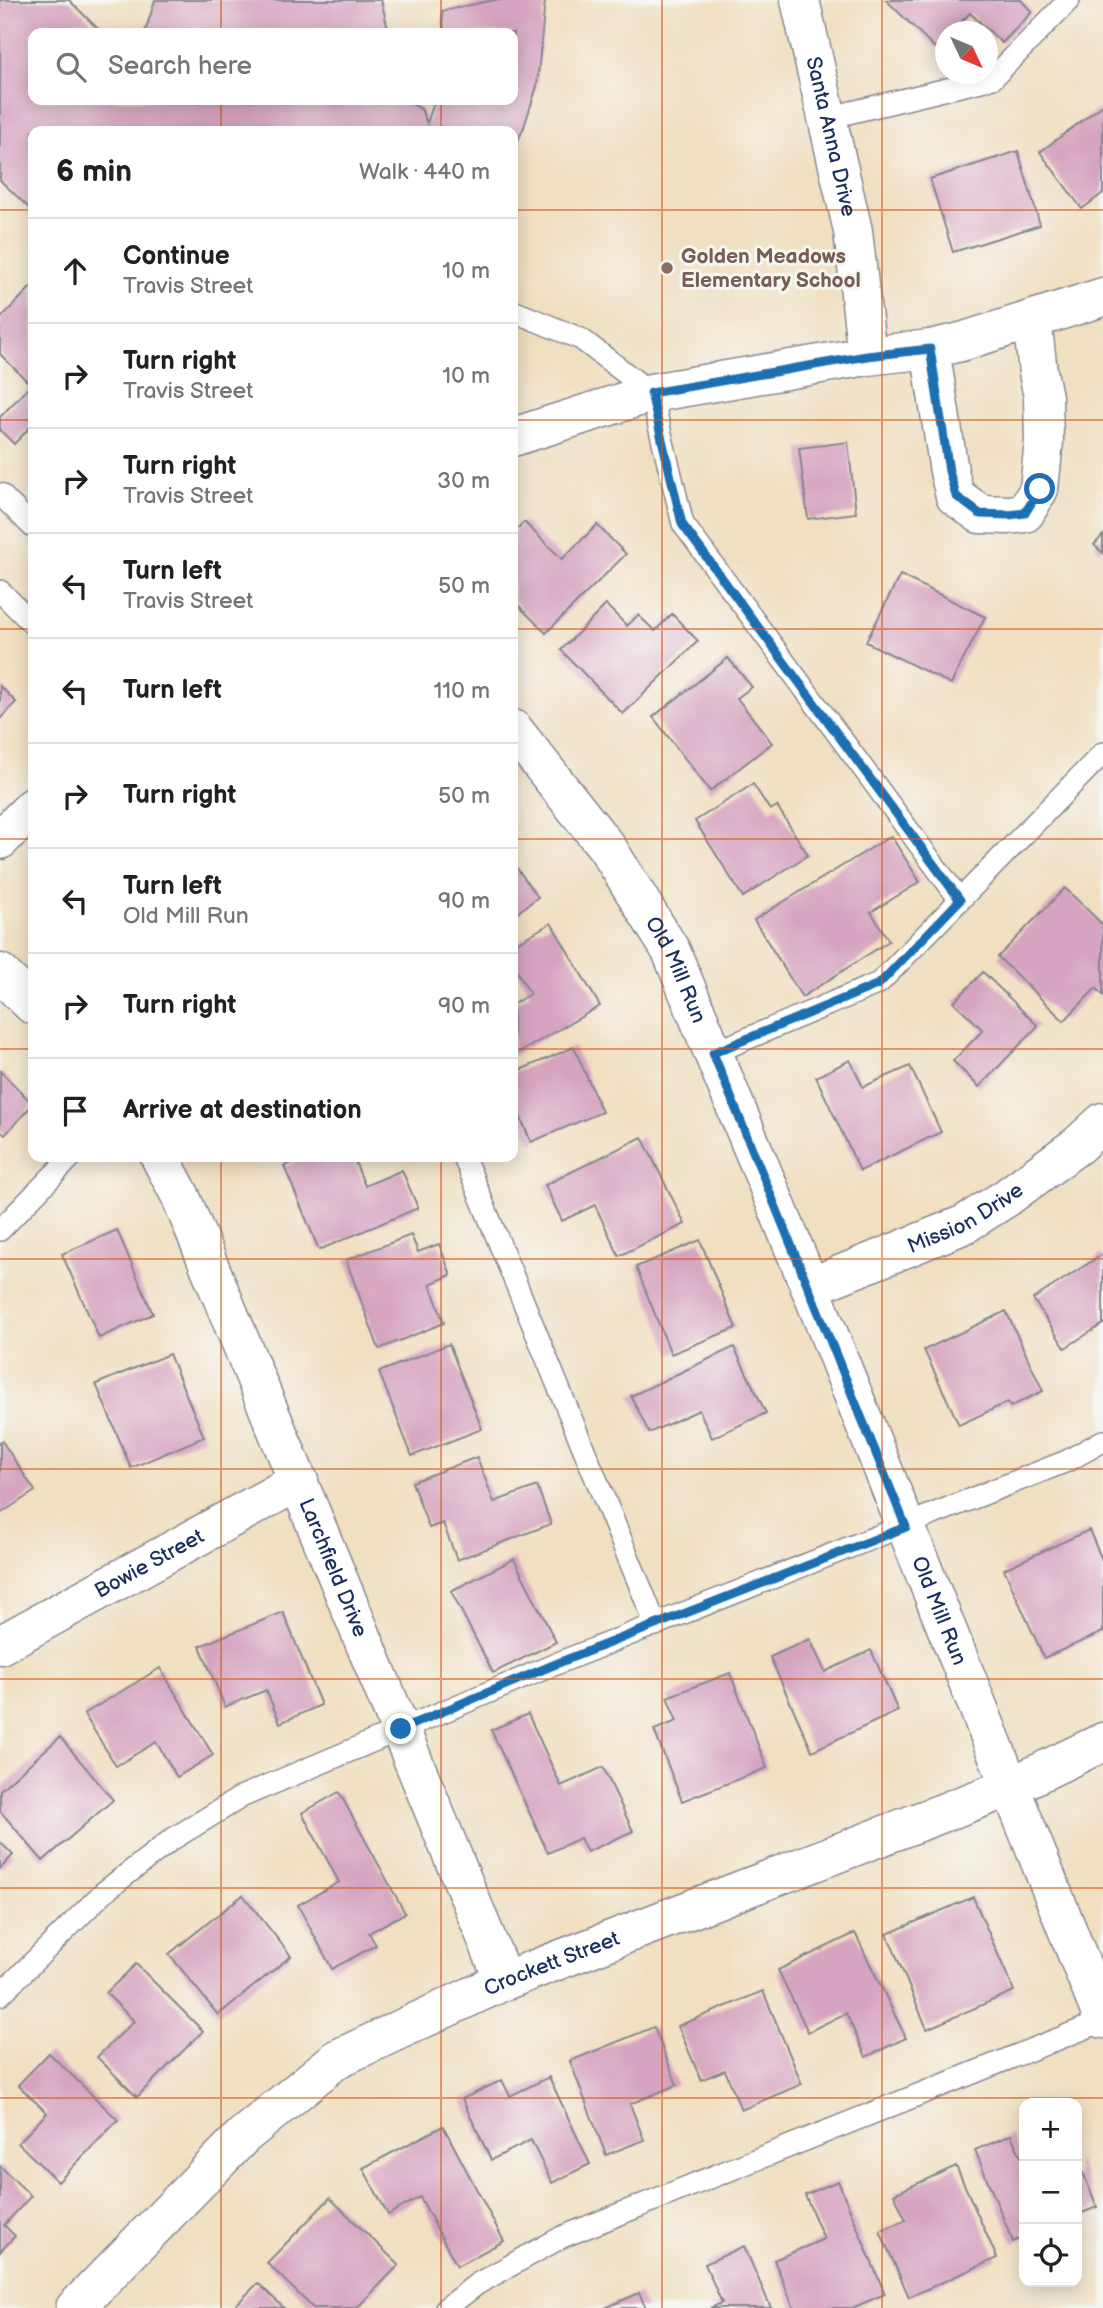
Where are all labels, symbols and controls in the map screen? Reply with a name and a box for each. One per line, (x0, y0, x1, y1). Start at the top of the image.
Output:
north arrow (935, 21, 998, 84)
search box (28, 28, 518, 105)
icon: search (52, 48, 90, 86)
text: Search here (108, 51, 252, 82)
street label: Santa Anna Drive (801, 54, 862, 219)
text: 6 min (56, 154, 132, 190)
text: Walk · 440 m (359, 158, 490, 186)
text: Continue (123, 241, 230, 272)
place label: Golden Meadows Elementary School (681, 244, 861, 293)
icon: ahead (56, 252, 94, 290)
text: 10 m (442, 257, 490, 285)
marker: Golden Meadows Elementary School (659, 260, 675, 276)
text: Travis Street (123, 272, 253, 300)
text: Turn right (123, 346, 236, 377)
icon: right (56, 357, 94, 395)
text: 10 m (442, 362, 490, 390)
text: Travis Street (123, 377, 253, 405)
text: Turn right (123, 451, 236, 482)
icon: right (56, 462, 94, 500)
text: 30 m (437, 467, 490, 495)
route start (1024, 473, 1055, 504)
text: Travis Street (123, 482, 253, 510)
text: Turn left (123, 556, 222, 587)
icon: left (56, 567, 94, 605)
text: 50 m (438, 572, 490, 600)
text: Travis Street (123, 587, 253, 615)
icon: left (56, 672, 94, 710)
text: Turn left (123, 675, 222, 706)
text: 110 m (433, 677, 490, 705)
icon: right (56, 777, 94, 815)
text: Turn right (123, 780, 236, 811)
text: 50 m (438, 782, 490, 810)
text: Turn left (123, 871, 222, 902)
icon: left (56, 882, 94, 920)
text: 90 m (438, 887, 490, 915)
text: Old Mill Run (123, 902, 249, 930)
street label: Old Mill Run (640, 912, 712, 1026)
icon: right (56, 987, 94, 1025)
text: Turn right (123, 990, 236, 1021)
text: 90 m (438, 992, 490, 1020)
icon: arrive (56, 1092, 94, 1130)
text: Arrive at destination (123, 1095, 362, 1126)
street label: Mission Drive (904, 1177, 1028, 1259)
street label: Larchfield Drive (294, 1495, 373, 1641)
street label: Bowie Street (90, 1523, 208, 1603)
street label: Old Mill Run (907, 1553, 972, 1668)
route end (385, 1713, 416, 1744)
street label: Crockett Street (480, 1925, 623, 2001)
map controls (1019, 2098, 1082, 2287)
button: + (1019, 2098, 1082, 2161)
button: − (1019, 2161, 1082, 2224)
button: locate (1019, 2224, 1082, 2287)

